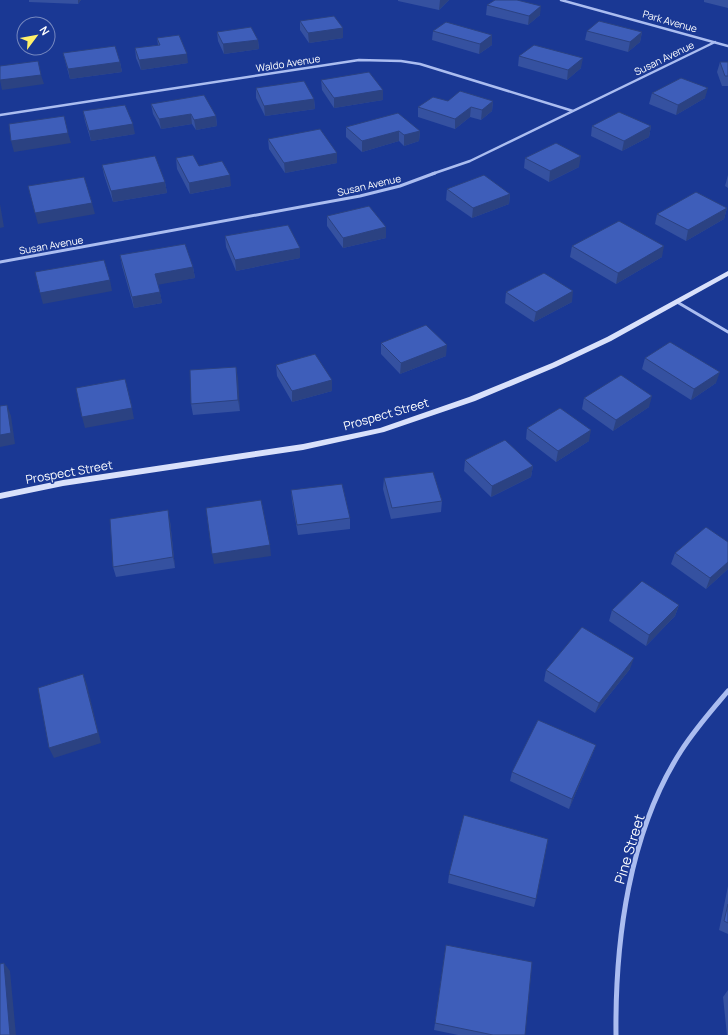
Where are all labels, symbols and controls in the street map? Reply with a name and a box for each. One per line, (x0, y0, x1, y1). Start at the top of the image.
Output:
street label: Park Avenue (641, 7, 699, 36)
north arrow (16, 16, 56, 56)
text: N (36, 23, 53, 38)
street label: Susan Avenue (632, 37, 696, 79)
street label: Waldo Avenue (255, 51, 321, 75)
street label: Susan Avenue (336, 171, 402, 199)
street label: Susan Avenue (18, 232, 84, 258)
street label: Prospect Street (341, 394, 431, 434)
street label: Prospect Street (24, 456, 114, 488)
street label: Pine Street (609, 811, 649, 886)

